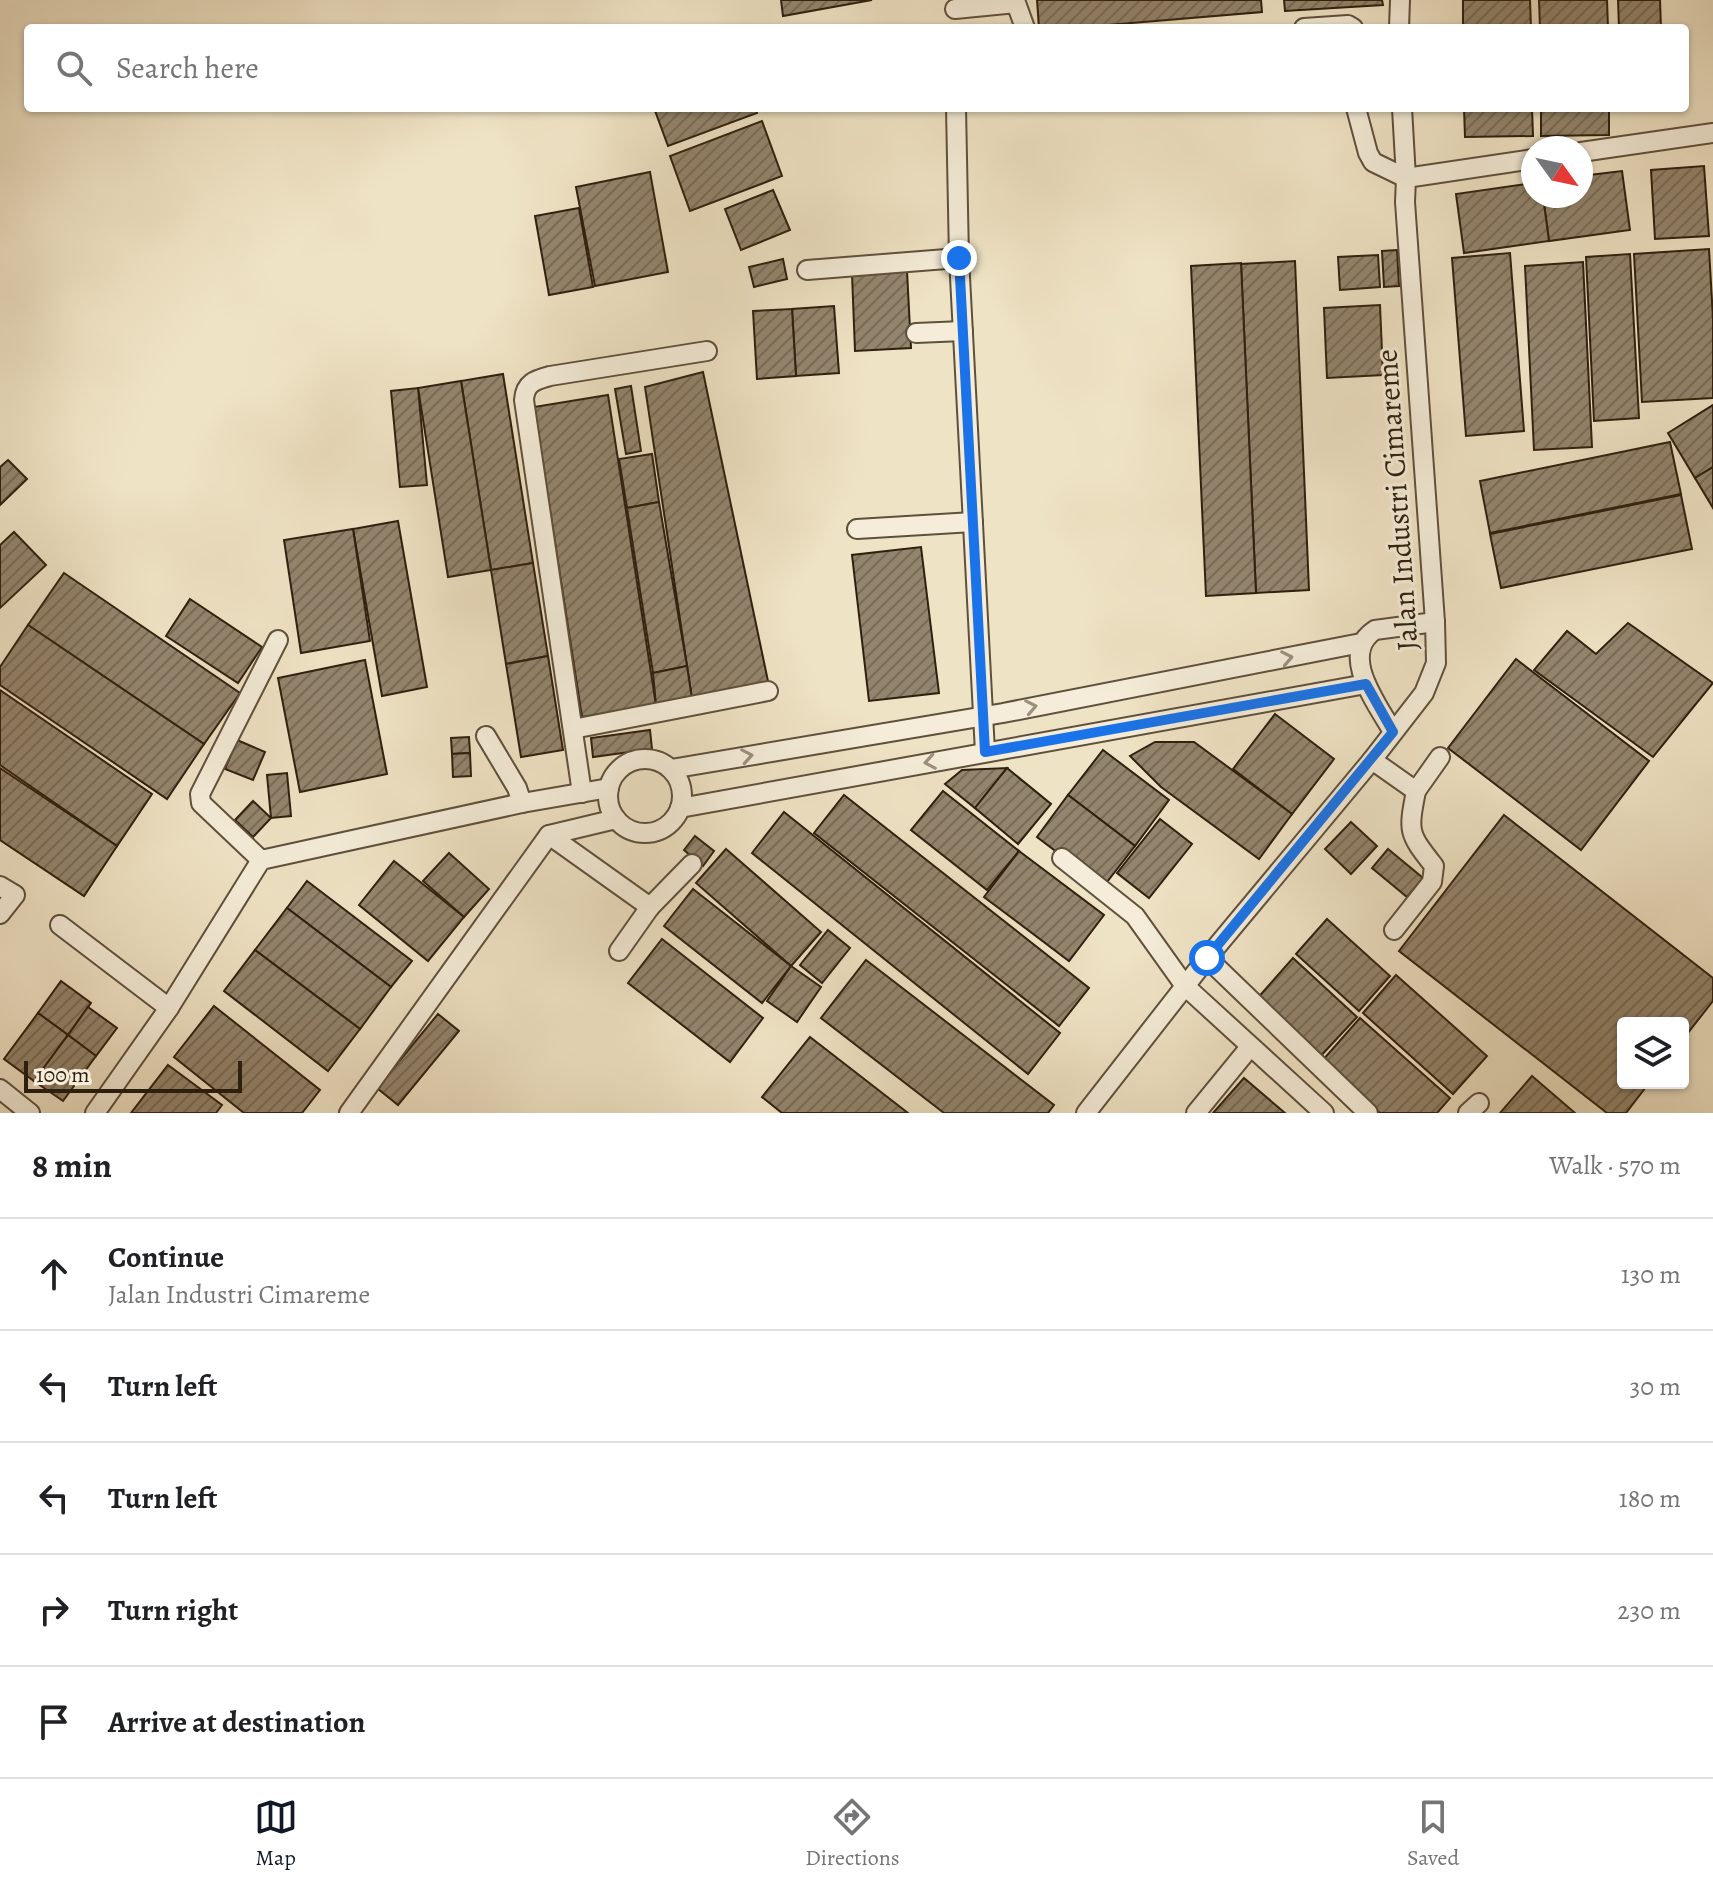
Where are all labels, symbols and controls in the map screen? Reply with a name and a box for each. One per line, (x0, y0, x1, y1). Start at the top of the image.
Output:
search box (24, 24, 1689, 112)
icon: search (52, 46, 96, 90)
text: Search here (116, 48, 259, 88)
north arrow (1521, 136, 1593, 208)
route end (941, 240, 977, 276)
street label: Jalan Industri Cimareme (1367, 348, 1427, 652)
one-way arrow (1279, 650, 1293, 667)
one-way arrow (1025, 700, 1038, 717)
one-way arrow (741, 748, 754, 765)
one-way arrow (924, 753, 937, 770)
route start (1189, 940, 1225, 976)
map controls (1617, 1017, 1689, 1089)
button: layers (1617, 1017, 1689, 1089)
scale bar (24, 1057, 242, 1093)
text: 100 m (36, 1060, 90, 1090)
text: 8 min (32, 1142, 112, 1189)
text: Walk · 570 m (1549, 1148, 1681, 1183)
text: Continue (108, 1237, 224, 1277)
icon: ahead (32, 1252, 76, 1296)
text: 130 m (1621, 1257, 1681, 1292)
text: Jalan Industri Cimareme (108, 1277, 370, 1312)
icon: left (32, 1364, 76, 1408)
text: Turn left (108, 1366, 217, 1406)
text: 30 m (1630, 1369, 1681, 1404)
icon: left (32, 1476, 76, 1520)
text: Turn left (108, 1478, 217, 1518)
text: 180 m (1619, 1481, 1681, 1516)
icon: right (32, 1588, 76, 1632)
text: Turn right (108, 1590, 238, 1630)
text: 230 m (1617, 1593, 1681, 1628)
icon: arrive (32, 1700, 76, 1744)
text: Arrive at destination (108, 1702, 365, 1742)
tab: Map (254, 1795, 298, 1873)
tab: Directions (805, 1795, 900, 1873)
tab: Saved (1407, 1795, 1459, 1873)

